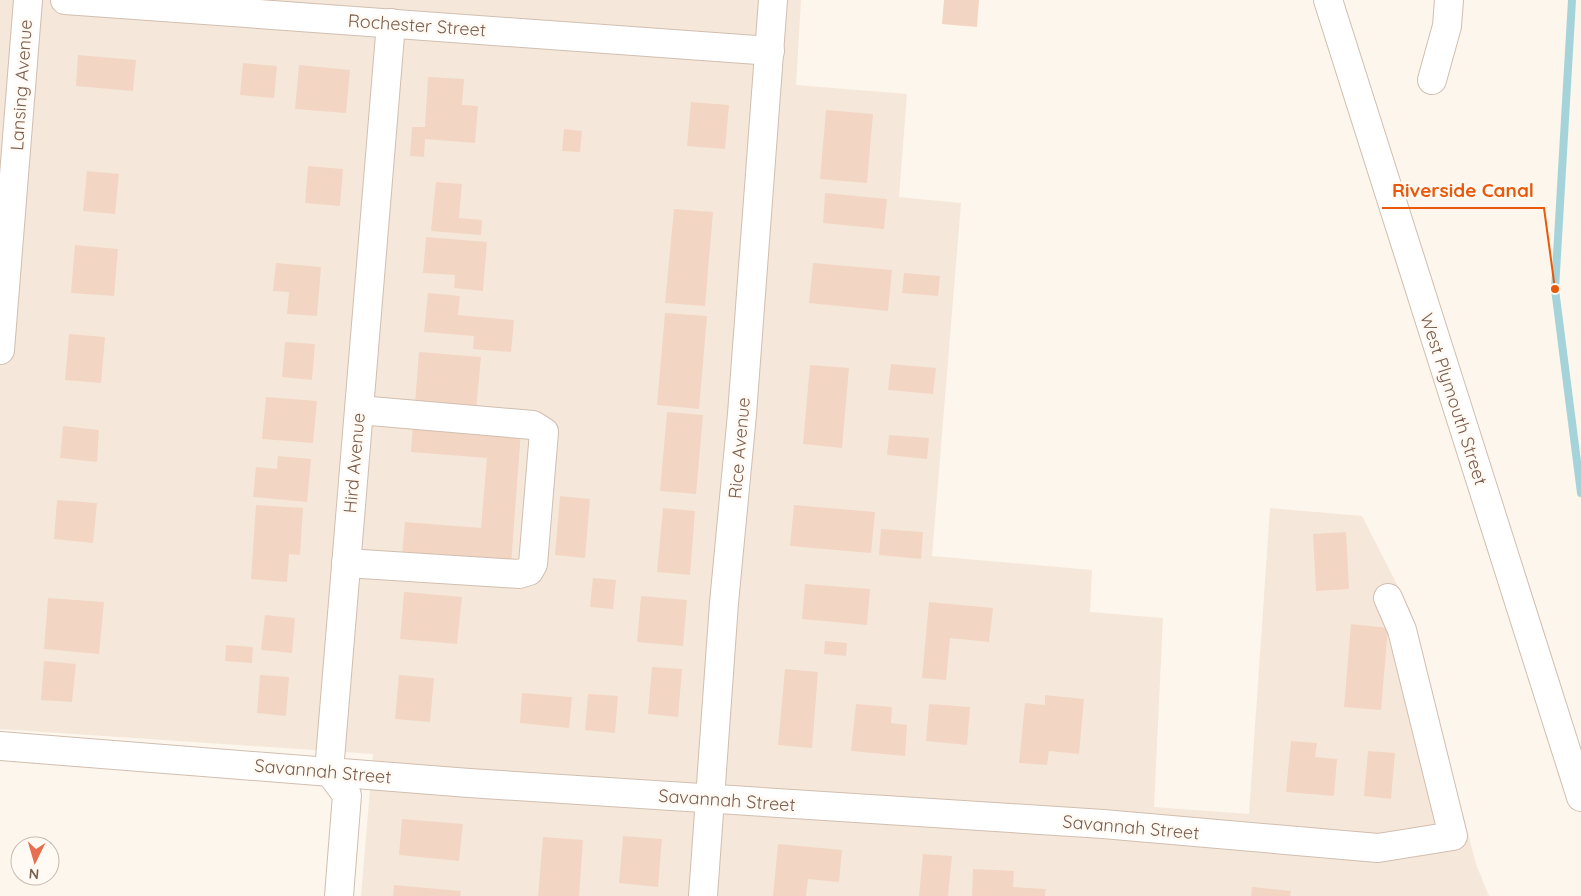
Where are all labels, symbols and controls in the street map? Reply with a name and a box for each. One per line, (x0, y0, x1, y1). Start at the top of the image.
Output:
street label: Rochester Street (347, 9, 487, 41)
street label: Lansing Avenue (5, 19, 37, 151)
callout: Riverside Canal (1382, 174, 1544, 208)
text: Riverside Canal (1392, 178, 1534, 202)
street label: West Plymouth Street (1415, 310, 1493, 488)
street label: Rice Avenue (723, 396, 755, 500)
street label: Hird Avenue (338, 412, 370, 514)
street label: Savannah Street (254, 754, 392, 788)
street label: Savannah Street (658, 784, 796, 816)
street label: Savannah Street (1062, 810, 1200, 844)
north arrow (10, 836, 60, 886)
text: N (28, 865, 40, 883)

